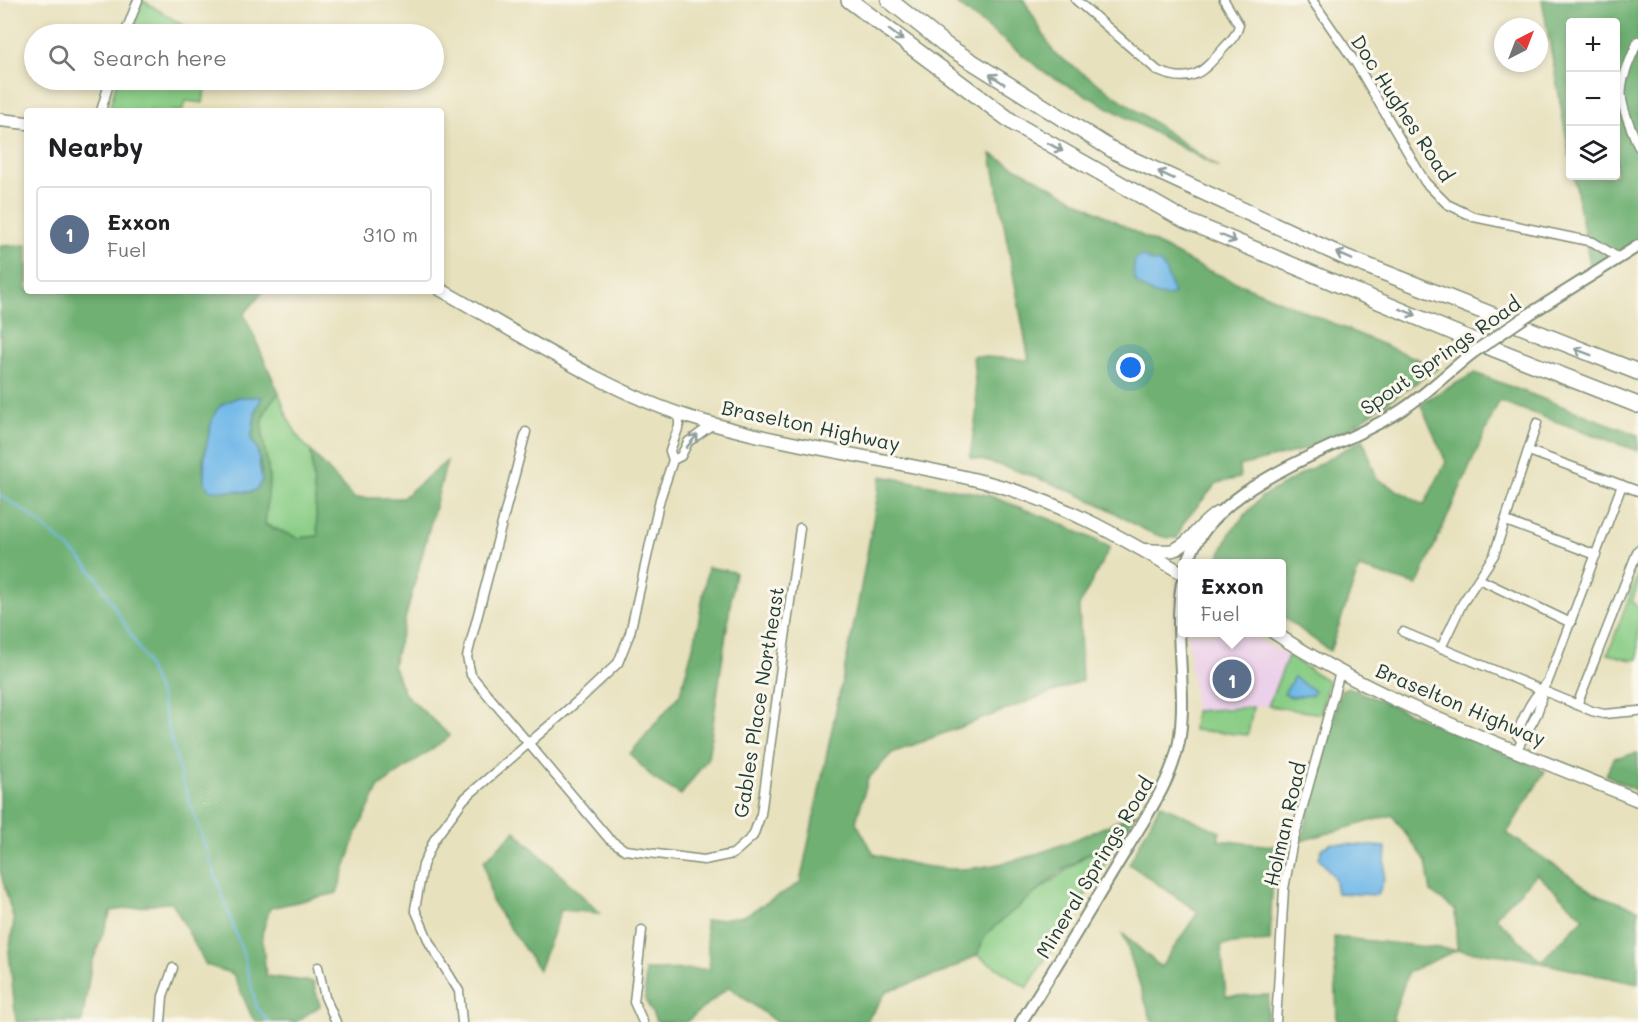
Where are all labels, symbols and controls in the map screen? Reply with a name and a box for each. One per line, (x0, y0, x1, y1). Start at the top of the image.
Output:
north arrow (1494, 18, 1548, 72)
map controls (1566, 18, 1620, 180)
button: + (1566, 18, 1620, 72)
search box (24, 24, 444, 90)
one-way arrow (888, 29, 904, 41)
street label: Doc Hughes Road (1346, 30, 1460, 186)
icon: search (45, 41, 78, 74)
text: Search here (93, 43, 227, 72)
one-way arrow (989, 72, 1006, 85)
button: − (1566, 72, 1620, 126)
button: layers (1566, 126, 1620, 180)
text: Nearby (48, 130, 143, 164)
one-way arrow (1046, 142, 1064, 153)
one-way arrow (1158, 169, 1176, 181)
text: Exxon (107, 207, 170, 236)
text: 1 (65, 221, 74, 247)
text: 310 m (363, 221, 418, 247)
one-way arrow (1218, 233, 1236, 244)
text: Fuel (107, 236, 147, 262)
one-way arrow (1335, 250, 1353, 262)
street label: Spout Springs Road (1355, 290, 1525, 420)
one-way arrow (1398, 307, 1417, 318)
one-way arrow (1574, 346, 1593, 357)
your location (1116, 353, 1145, 382)
street label: Braselton Highway (719, 393, 903, 457)
one-way arrow (684, 433, 698, 449)
popup (1178, 559, 1286, 637)
text: Exxon (1200, 571, 1264, 600)
street label: Gables Place Northeast (727, 584, 789, 820)
text: Fuel (1200, 600, 1240, 626)
pin: 1 (1212, 656, 1252, 702)
street label: Braselton Highway (1372, 657, 1550, 751)
street label: Holman Road (1257, 759, 1311, 889)
street label: Mineral Springs Road (1029, 771, 1159, 963)

